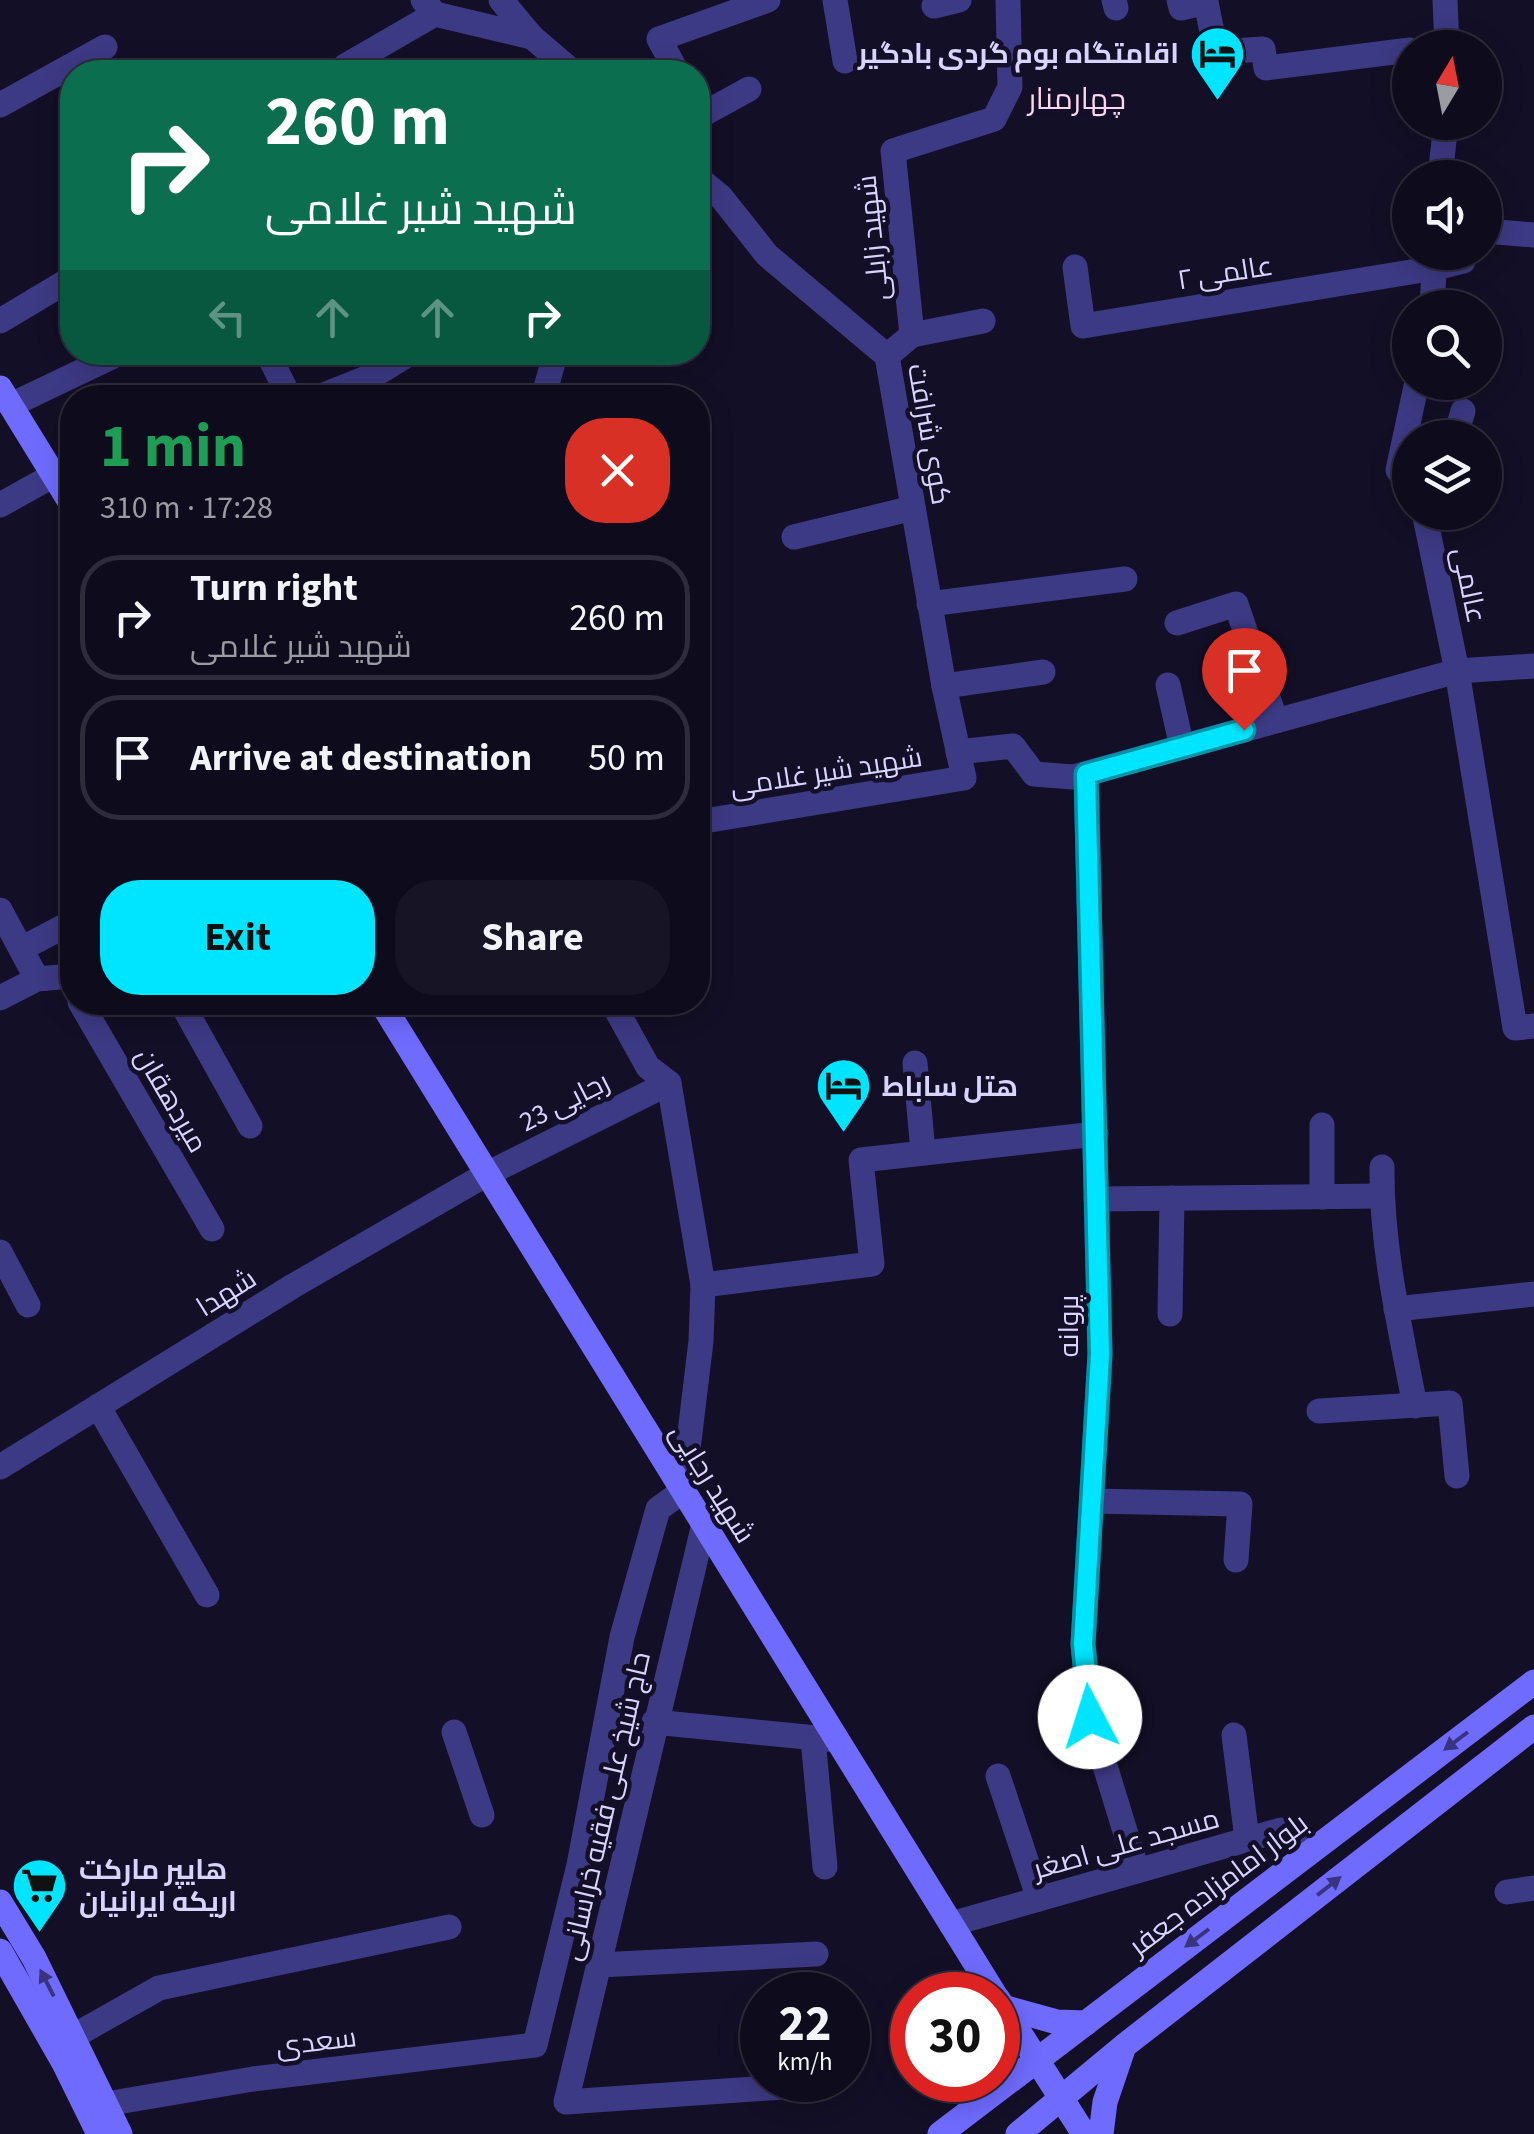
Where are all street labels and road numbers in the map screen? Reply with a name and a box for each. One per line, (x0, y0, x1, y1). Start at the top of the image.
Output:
street label: شهید زابلی (847, 173, 899, 303)
street label: عالمی ۲ (1174, 246, 1276, 300)
street label: کوی شرافت (897, 360, 961, 508)
street label: عالمی (1442, 544, 1497, 627)
street label: شهید شیر غلامی (727, 737, 925, 807)
street label: میردهقان (125, 1041, 217, 1160)
street label: رجایی 23 (512, 1062, 617, 1142)
street label: شهدا (189, 1259, 264, 1327)
street label: پروانه (1049, 1294, 1089, 1357)
street label: شهید رجایی (660, 1416, 765, 1551)
street label: حاج شیخ علی فقیه خراسانی (551, 1648, 661, 1965)
street label: مسجد علی اصغر (1027, 1798, 1224, 1890)
street label: بلوار امامزاده جعفر (1119, 1804, 1317, 1967)
street label: سعدی (273, 2017, 359, 2067)

